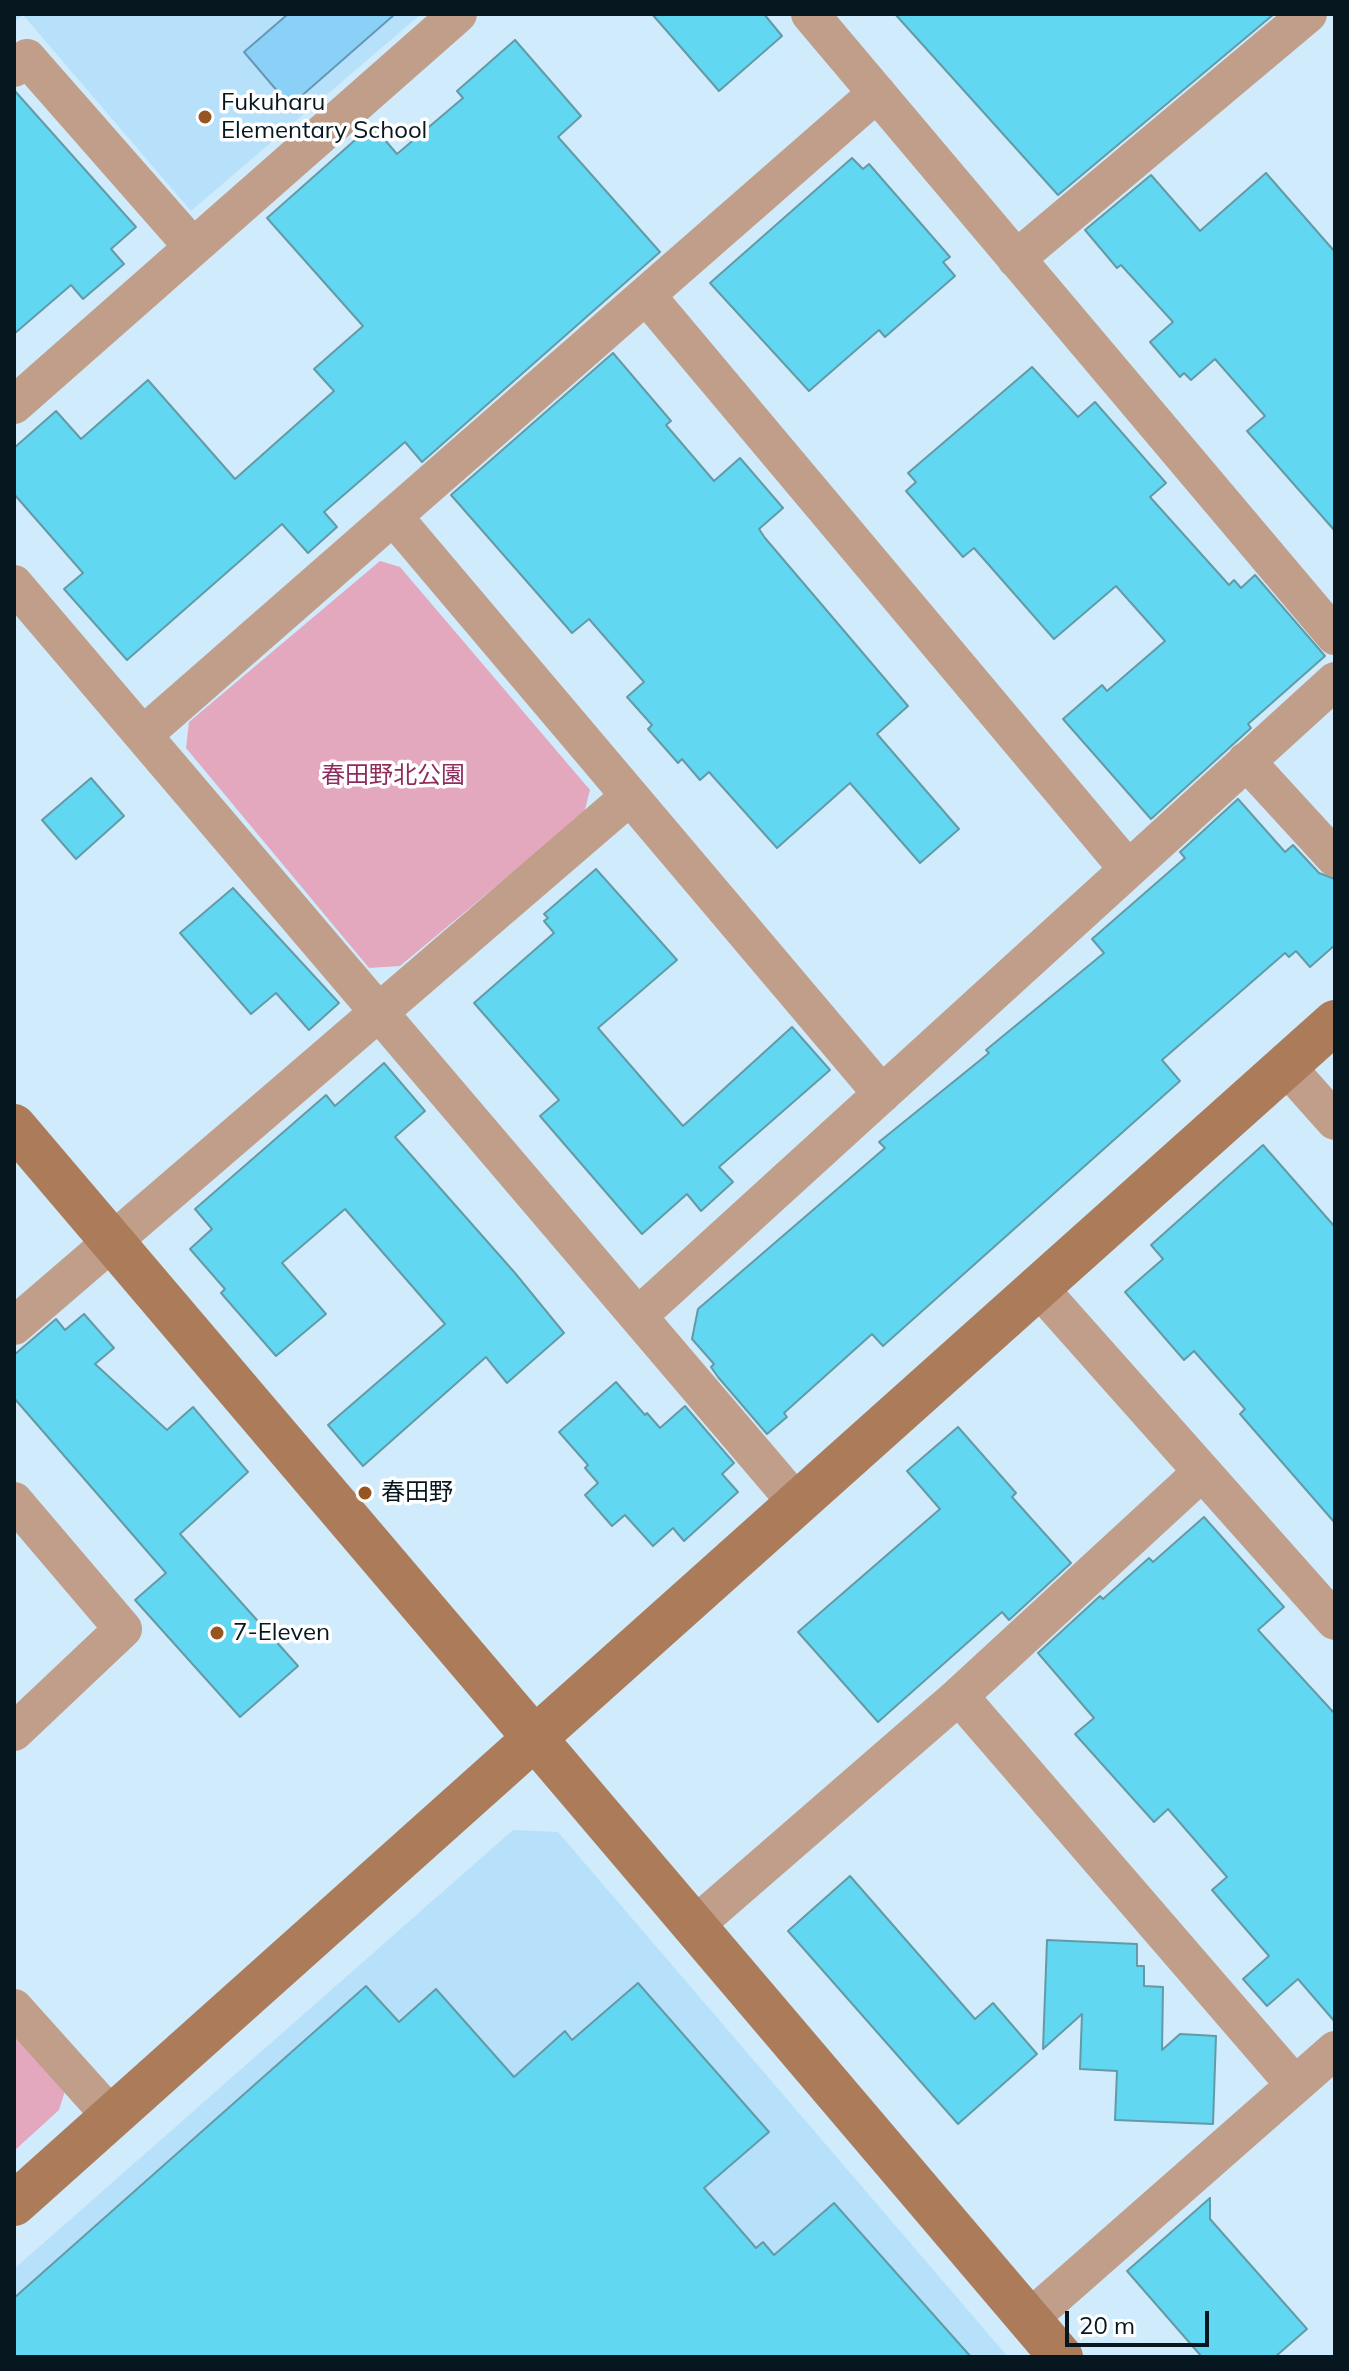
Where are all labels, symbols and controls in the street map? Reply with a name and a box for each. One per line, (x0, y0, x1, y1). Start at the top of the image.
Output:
place label: Fukuharu Elementary School (221, 89, 427, 145)
marker: Fukuharu Elementary School (196, 108, 214, 126)
park label: 春田野北公園 (321, 762, 465, 790)
place label: 春田野 (381, 1479, 453, 1507)
marker: 春田野 (356, 1484, 374, 1502)
place label: 7-Eleven (233, 1619, 330, 1647)
marker: 7-Eleven (208, 1624, 226, 1642)
scale bar (1069, 2295, 1213, 2345)
text: 20 m (1079, 2310, 1135, 2340)

